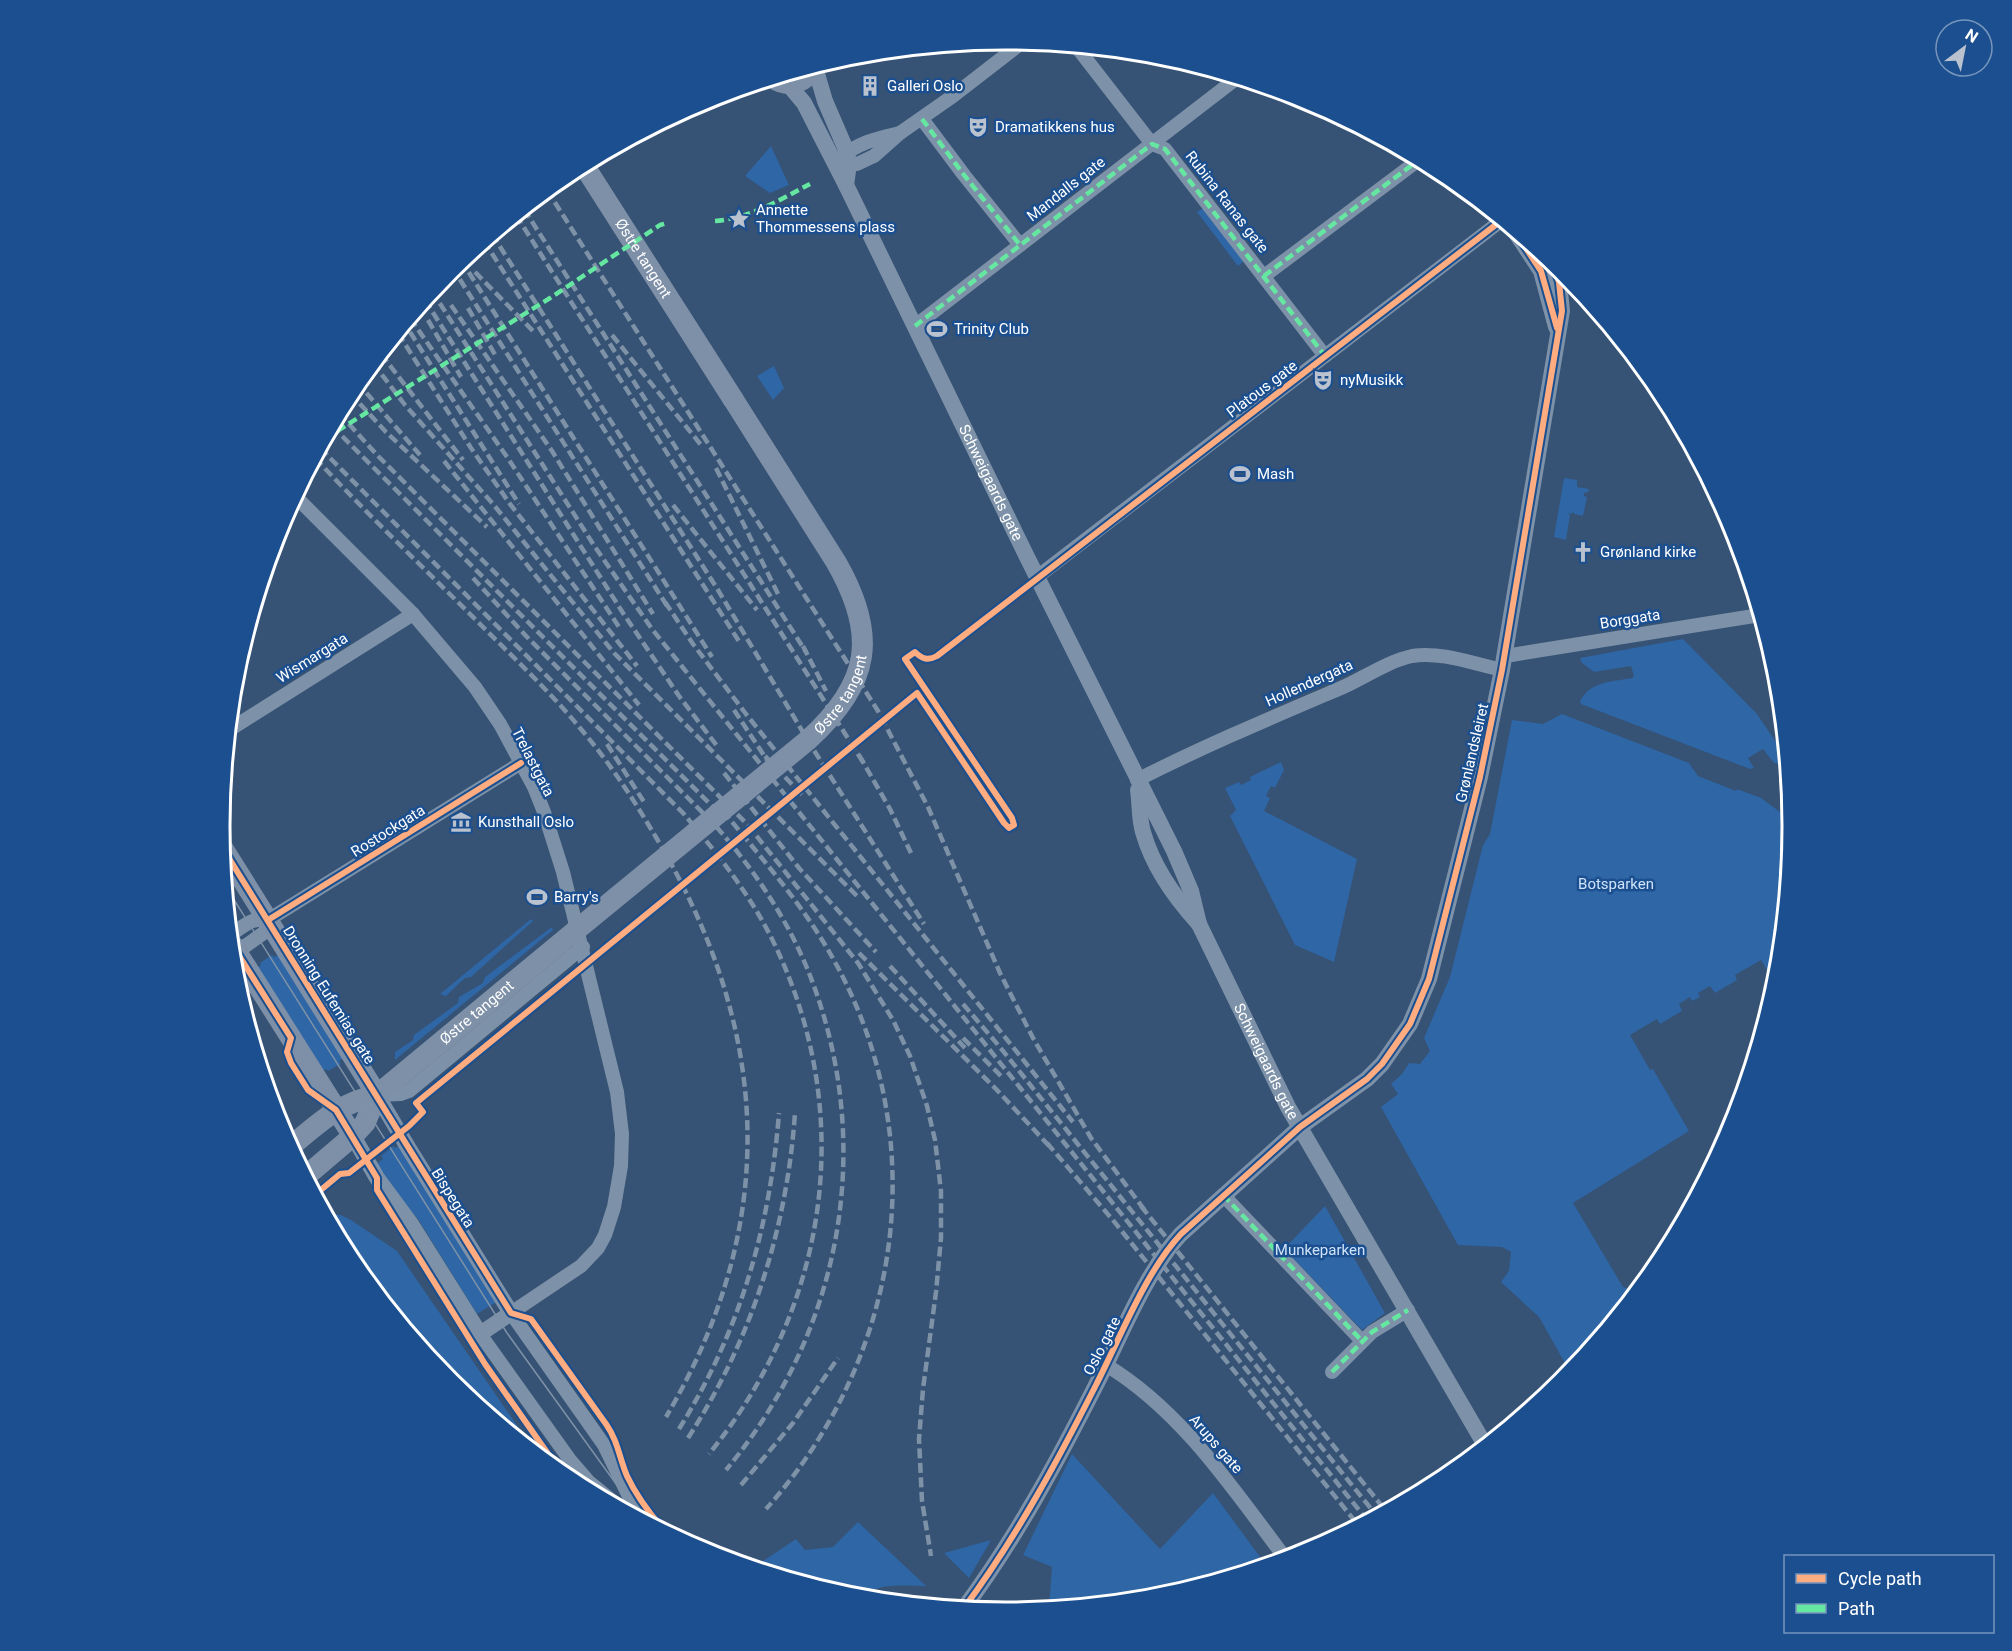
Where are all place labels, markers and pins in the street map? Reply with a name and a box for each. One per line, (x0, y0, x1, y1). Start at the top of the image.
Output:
building icon: Galleri Oslo (858, 74, 882, 98)
place label: Galleri Oslo (887, 77, 963, 95)
theatre icon: Dramatikkens hus (966, 115, 990, 139)
place label: Dramatikkens hus (995, 118, 1115, 136)
place label: Annette Thommessens plass (756, 201, 895, 236)
place icon: Annette Thommessens plass (727, 207, 751, 231)
sports icon: Trinity Club (925, 317, 949, 341)
place label: Trinity Club (954, 320, 1029, 338)
theatre icon: nyMusikk (1311, 368, 1335, 392)
place label: nyMusikk (1340, 371, 1404, 389)
sports icon: Mash (1228, 462, 1252, 486)
place label: Mash (1257, 465, 1294, 483)
church icon: Grønland kirke (1571, 540, 1595, 564)
place label: Grønland kirke (1600, 543, 1696, 561)
museum icon: Kunsthall Oslo (449, 810, 473, 834)
place label: Kunsthall Oslo (478, 813, 574, 831)
sports icon: Barry's (525, 885, 549, 909)
place label: Barry's (554, 888, 599, 906)

